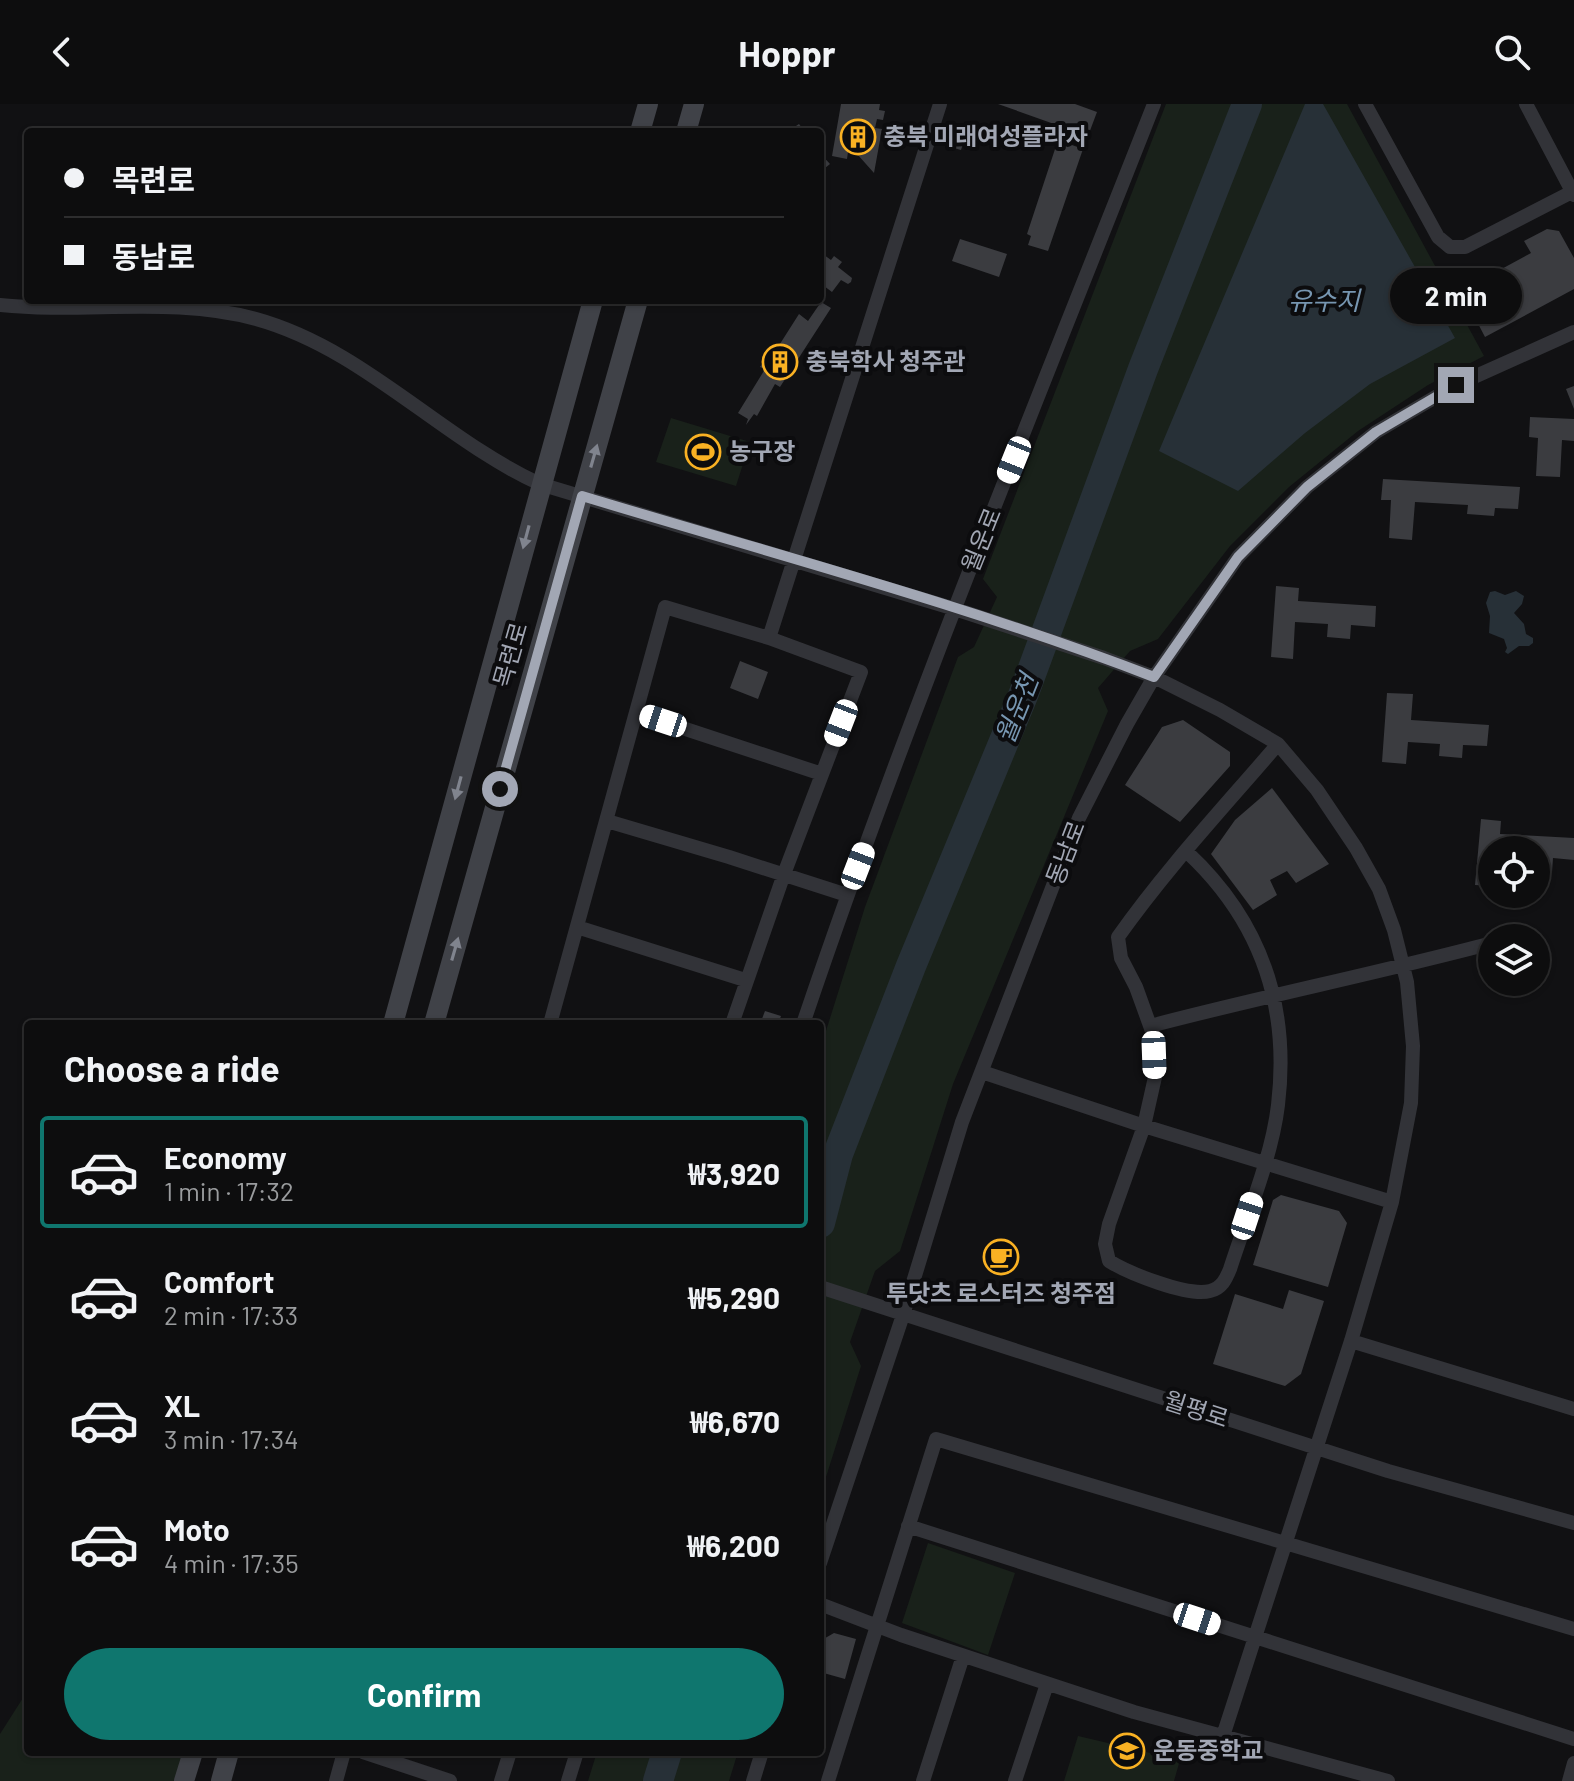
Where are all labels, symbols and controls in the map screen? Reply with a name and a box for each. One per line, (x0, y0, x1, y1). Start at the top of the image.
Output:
icon: back (40, 30, 84, 74)
icon: search (1490, 30, 1534, 74)
text: Hoppr (738, 31, 836, 74)
building icon: 충북 미래여성플라자 (839, 118, 877, 156)
place label: 충북 미래여성플라자 (884, 121, 1088, 150)
text: 목련로 (112, 161, 195, 197)
text: 동남로 (112, 238, 195, 274)
callout: 2 min (1390, 269, 1522, 325)
text: 2 min (1425, 280, 1487, 311)
water label: 유수지 (1288, 284, 1362, 315)
building icon: 충북학사 청주관 (761, 343, 799, 381)
place label: 충북학사 청주관 (806, 346, 965, 375)
route end (1438, 367, 1474, 403)
sports icon: 농구장 (684, 433, 722, 471)
car (994, 433, 1034, 487)
place label: 농구장 (729, 436, 795, 465)
one-way arrow (588, 443, 600, 468)
street label: 월운로 (955, 503, 1006, 576)
one-way arrow (519, 525, 532, 549)
street label: 목련로 (486, 619, 533, 690)
water label: 월운천 (988, 667, 1045, 748)
car (821, 696, 861, 750)
car (636, 702, 690, 740)
route start (482, 771, 518, 807)
one-way arrow (451, 775, 463, 800)
street label: 동남로 (1039, 816, 1090, 889)
map controls (1478, 836, 1550, 996)
button: locate (1478, 836, 1550, 908)
car (838, 839, 878, 893)
button: layers (1478, 924, 1550, 996)
one-way arrow (449, 936, 462, 960)
car (1141, 1031, 1167, 1079)
text: Choose a ride (64, 1046, 280, 1089)
icon: car (68, 1136, 140, 1208)
text: Economy (164, 1139, 287, 1175)
text: ₩3,920 (688, 1155, 780, 1191)
text: 1 min · 17:32 (164, 1175, 294, 1206)
car (1228, 1189, 1266, 1243)
cafe icon: 투닷츠 로스터즈 청주점 (982, 1238, 1020, 1276)
icon: car (68, 1260, 140, 1332)
text: Comfort (164, 1263, 274, 1299)
place label: 투닷츠 로스터즈 청주점 (886, 1278, 1116, 1307)
text: ₩5,290 (688, 1279, 780, 1315)
text: 2 min · 17:33 (164, 1299, 298, 1330)
icon: car (68, 1384, 140, 1456)
street label: 월평로 (1160, 1385, 1232, 1433)
text: XL (164, 1387, 200, 1423)
text: ₩6,670 (690, 1403, 780, 1439)
text: 3 min · 17:34 (164, 1423, 299, 1454)
icon: car (68, 1508, 140, 1580)
text: Moto (164, 1511, 230, 1547)
text: ₩6,200 (687, 1527, 780, 1563)
text: 4 min · 17:35 (164, 1547, 299, 1578)
car (1170, 1600, 1224, 1638)
button: Confirm (64, 1648, 784, 1740)
school or university icon: 운동중학교 (1108, 1732, 1146, 1770)
place label: 운동중학교 (1153, 1735, 1263, 1764)

